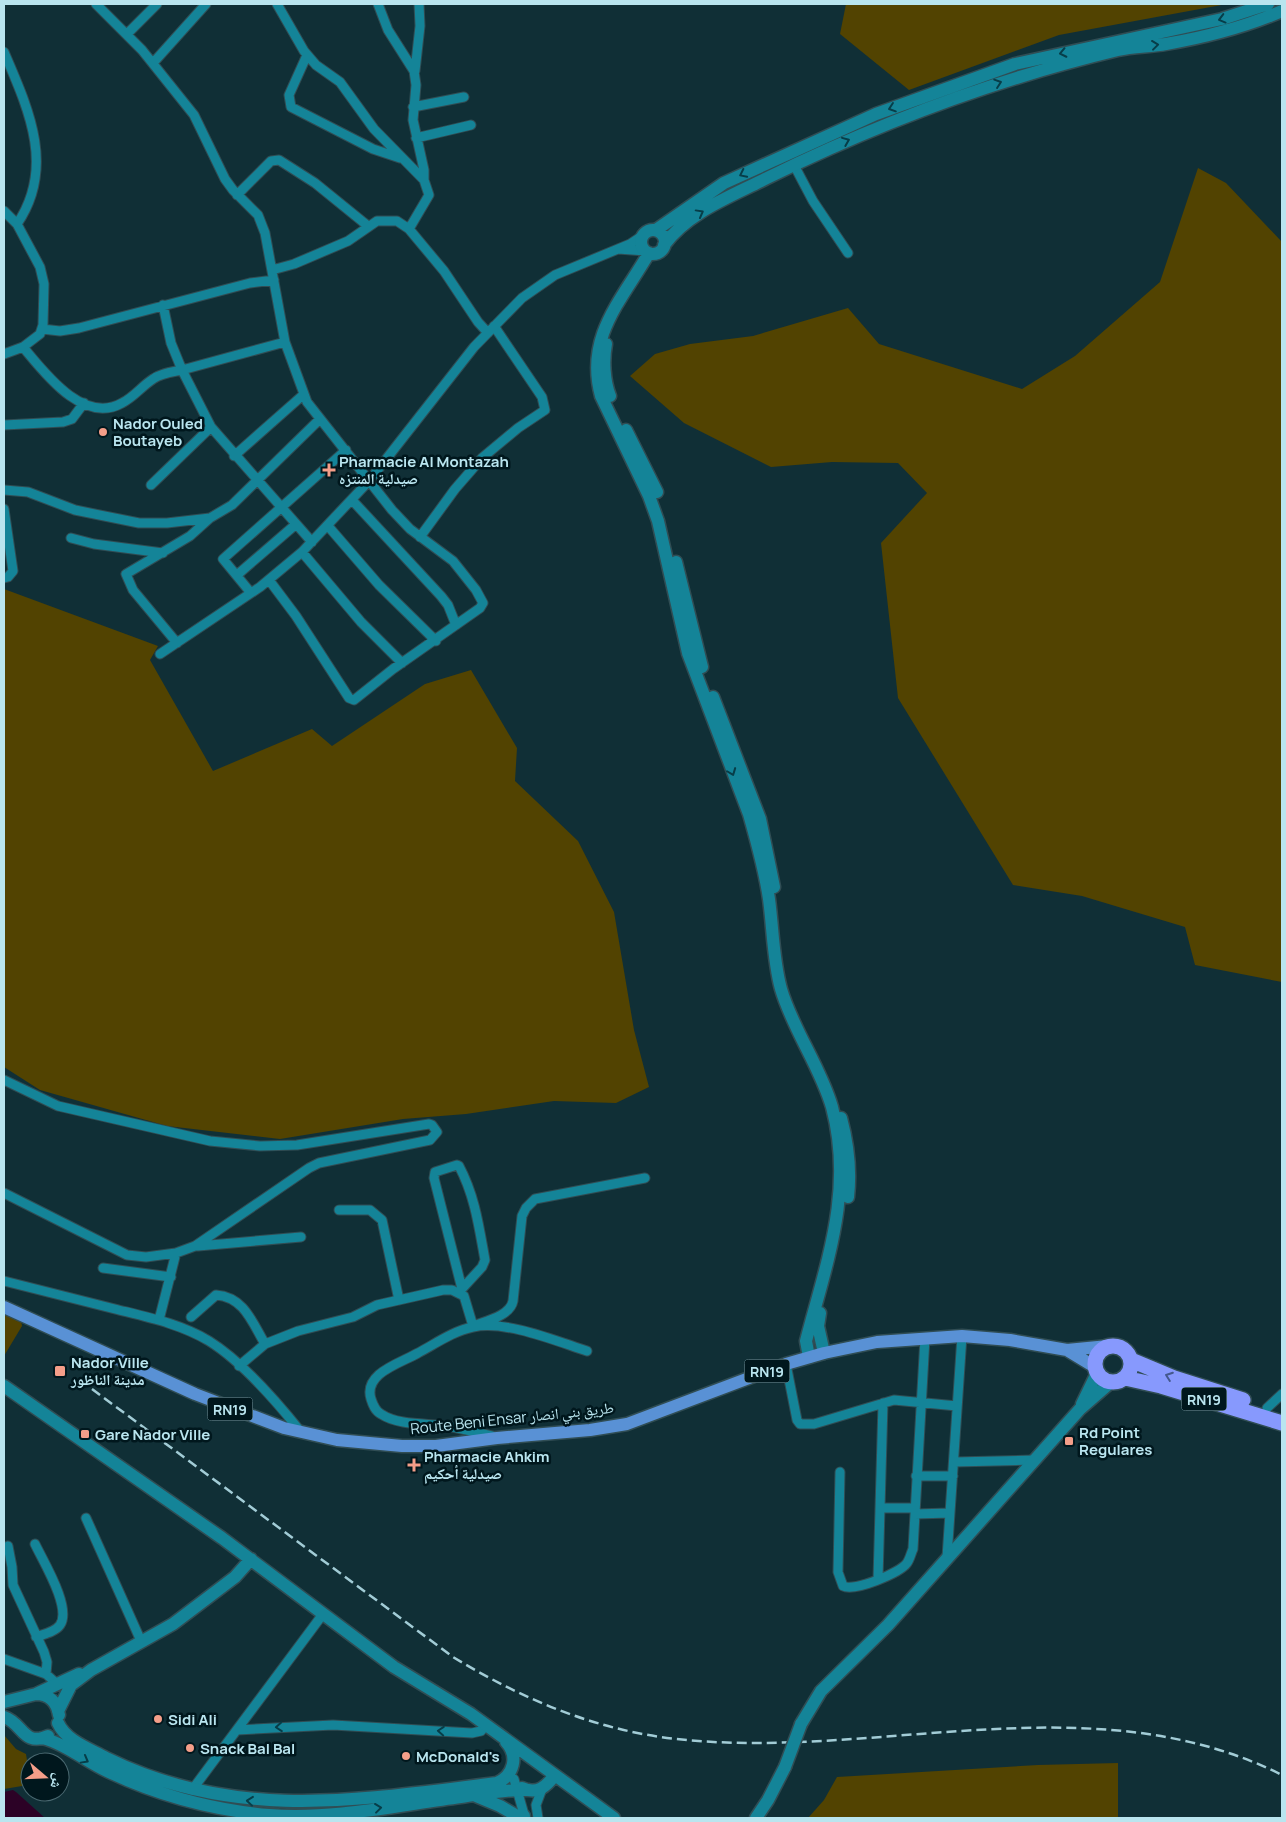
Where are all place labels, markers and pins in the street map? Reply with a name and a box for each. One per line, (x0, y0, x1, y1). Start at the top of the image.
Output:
place label: Nador Ouled Boutayeb (113, 413, 203, 451)
marker: Nador Ouled Boutayeb (97, 426, 109, 438)
place label: Pharmacie Al Montazah صيدلية المنتزه (339, 451, 509, 489)
marker: Pharmacie Al Montazah صيدلية المنتزه (323, 464, 335, 476)
place label: Nador Ville مدينة الناظور (70, 1352, 149, 1390)
marker: Nador Ville مدينة الناظور (53, 1364, 67, 1378)
place label: Rd Point Regulares (1079, 1422, 1152, 1460)
place label: Gare Nador Ville (95, 1424, 210, 1445)
marker: Gare Nador Ville (79, 1428, 91, 1440)
marker: Rd Point Regulares (1063, 1435, 1075, 1447)
place label: Pharmacie Ahkim صيدلية أحكيم (424, 1446, 550, 1484)
marker: Pharmacie Ahkim صيدلية أحكيم (408, 1459, 420, 1471)
place label: Sidi Ali (168, 1709, 217, 1730)
marker: Sidi Ali (152, 1713, 164, 1725)
place label: Snack Bal Bal (200, 1738, 295, 1759)
marker: Snack Bal Bal (184, 1742, 196, 1754)
place label: McDonald's (416, 1746, 500, 1767)
marker: McDonald's (400, 1750, 412, 1762)

